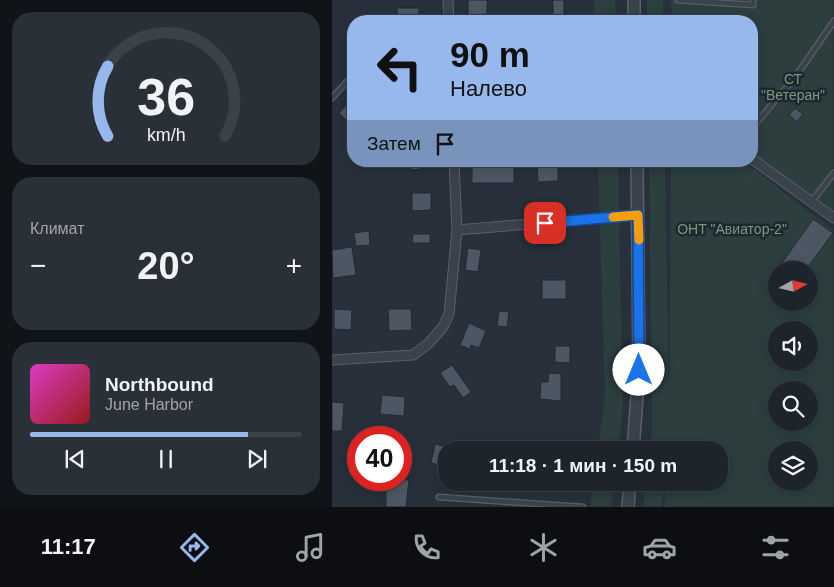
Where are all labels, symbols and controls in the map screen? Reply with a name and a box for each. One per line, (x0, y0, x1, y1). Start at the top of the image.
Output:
icon: left (367, 35, 432, 100)
text: 90 m (450, 35, 530, 74)
text: 36 (137, 68, 195, 126)
park label: СТ "Ветеран" (761, 71, 825, 103)
text: Налево (450, 76, 527, 101)
text: km/h (147, 125, 185, 145)
icon: arrive (431, 130, 459, 158)
text: Затем (367, 133, 421, 154)
pin (524, 202, 566, 244)
icon: arrive (531, 209, 559, 237)
text: Климат (30, 220, 84, 237)
park label: ОНТ "Авиатор-2" (677, 221, 787, 237)
text: 20° (137, 245, 195, 287)
text: − (30, 250, 46, 281)
text: + (286, 250, 302, 281)
north arrow (768, 261, 818, 311)
map controls (768, 261, 818, 491)
button: sound (768, 321, 818, 371)
position arrow (612, 343, 664, 395)
text: Northbound (105, 374, 214, 395)
button: search (768, 381, 818, 431)
text: June Harbor (105, 396, 193, 413)
speed limit sign: 40 (347, 426, 412, 491)
button: layers (768, 441, 818, 491)
icon: previous (61, 445, 89, 473)
icon: pause (152, 445, 180, 473)
icon: next (243, 445, 271, 473)
text: 11:18 · 1 мин · 150 m (489, 455, 677, 476)
icon: directions (177, 530, 212, 565)
icon: music (293, 530, 328, 565)
icon: phone (409, 530, 444, 565)
icon: climate (526, 530, 561, 565)
icon: car (642, 530, 677, 565)
icon: filters (758, 530, 793, 565)
text: 11:17 (41, 534, 96, 559)

